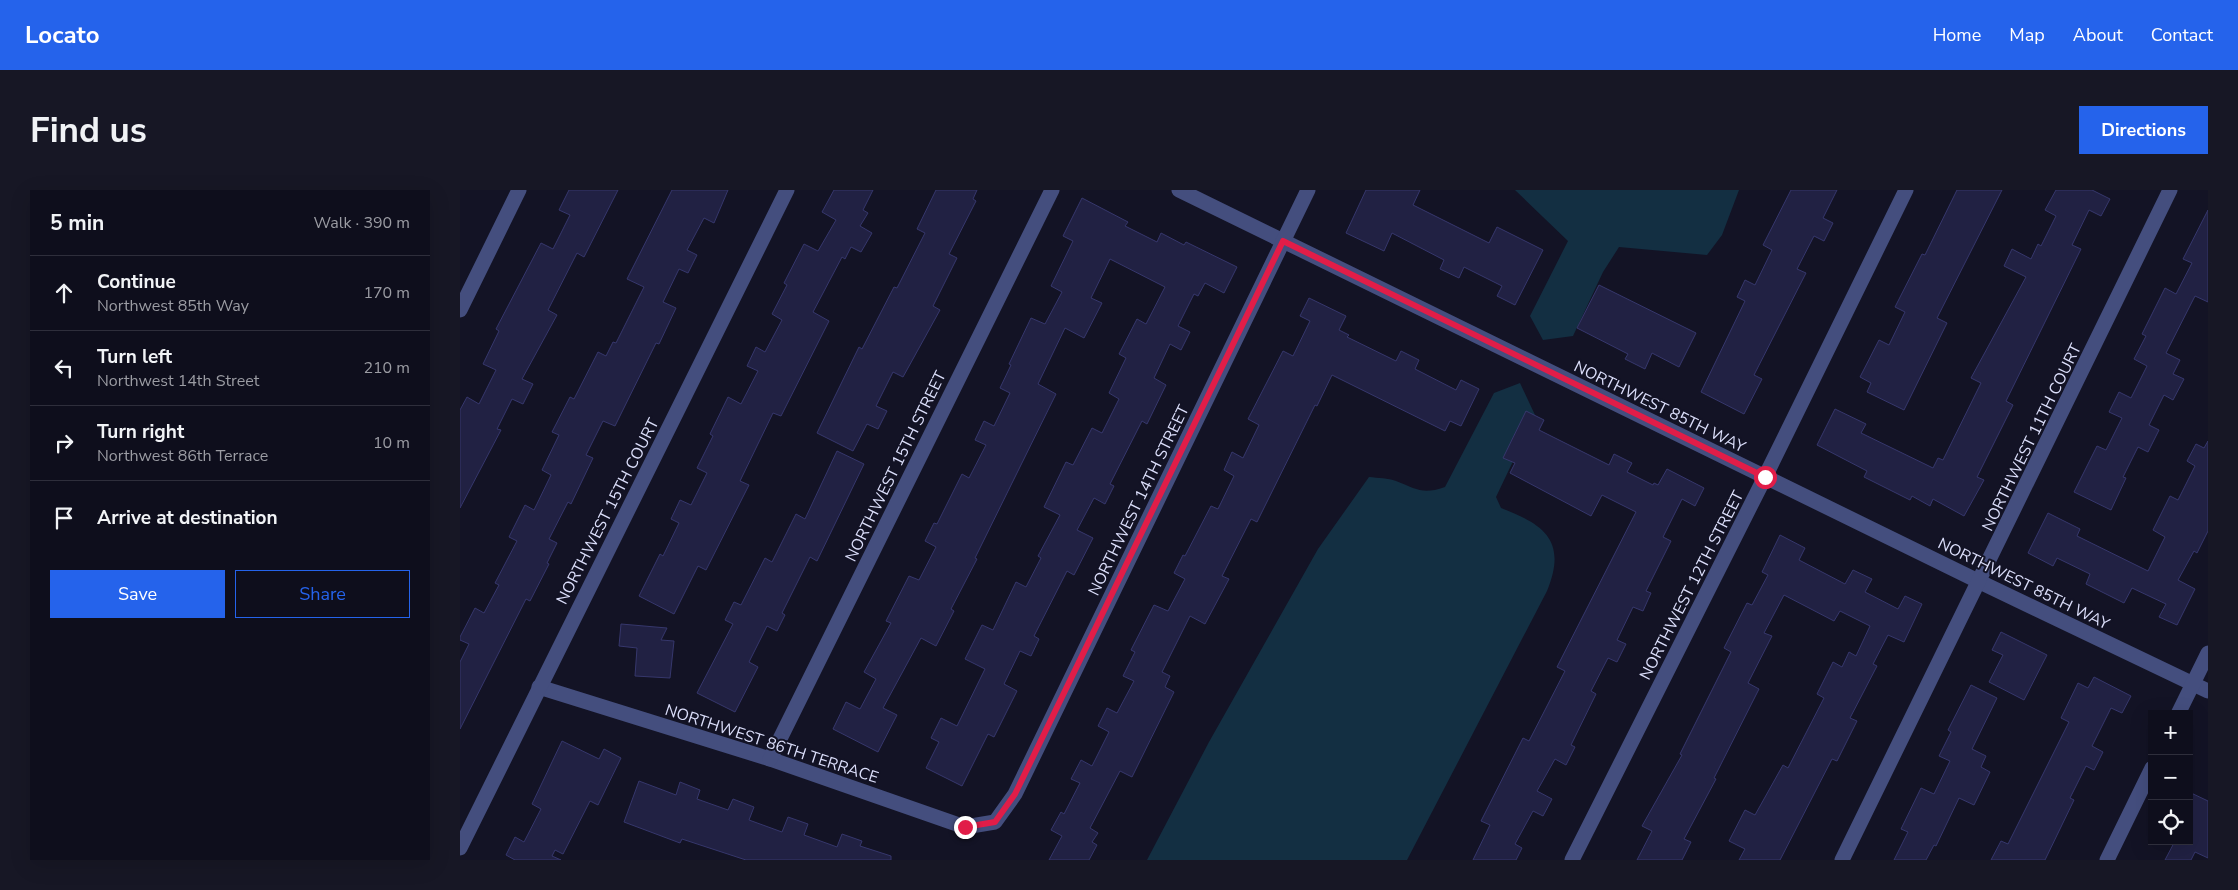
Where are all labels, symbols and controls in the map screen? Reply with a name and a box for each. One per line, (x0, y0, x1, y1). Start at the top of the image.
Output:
text: Locato (25, 19, 100, 51)
text: Home (1933, 23, 1981, 47)
text: Map (2009, 23, 2045, 47)
text: About (2073, 23, 2123, 47)
text: Contact (2151, 23, 2213, 47)
button: Directions (2079, 106, 2208, 154)
text: Find us (30, 107, 147, 154)
text: 5 min (50, 209, 104, 237)
text: Walk · 390 m (314, 212, 410, 234)
text: Continue (97, 269, 176, 295)
icon: ahead (50, 279, 78, 307)
text: 170 m (363, 282, 410, 304)
text: Northwest 85th Way (97, 295, 249, 317)
street label: NORTHWEST 11TH COURT (1977, 340, 2087, 535)
text: Turn left (97, 344, 172, 370)
icon: left (50, 354, 78, 382)
street label: NORTHWEST 85TH WAY (1570, 356, 1749, 458)
text: 210 m (363, 357, 410, 379)
street label: NORTHWEST 15TH STREET (840, 367, 952, 565)
text: Northwest 14th Street (97, 370, 259, 392)
street label: NORTHWEST 14TH STREET (1083, 401, 1195, 599)
street label: NORTHWEST 15TH COURT (551, 414, 665, 608)
text: Turn right (97, 419, 184, 445)
icon: right (50, 429, 78, 457)
text: 10 m (373, 432, 410, 454)
text: Northwest 86th Terrace (97, 445, 268, 467)
route start (1754, 466, 1777, 489)
street label: NORTHWEST 12TH STREET (1635, 487, 1749, 684)
icon: arrive (50, 504, 78, 532)
text: Arrive at destination (97, 505, 278, 531)
street label: NORTHWEST 85TH WAY (1934, 533, 2113, 635)
button: Save (50, 570, 225, 618)
button: Share (235, 570, 410, 618)
street label: NORTHWEST 86TH TERRACE (662, 699, 881, 789)
map controls (2148, 710, 2193, 845)
button: + (2148, 710, 2193, 755)
button: − (2148, 755, 2193, 800)
button: locate (2148, 800, 2193, 845)
route end (954, 816, 977, 839)

